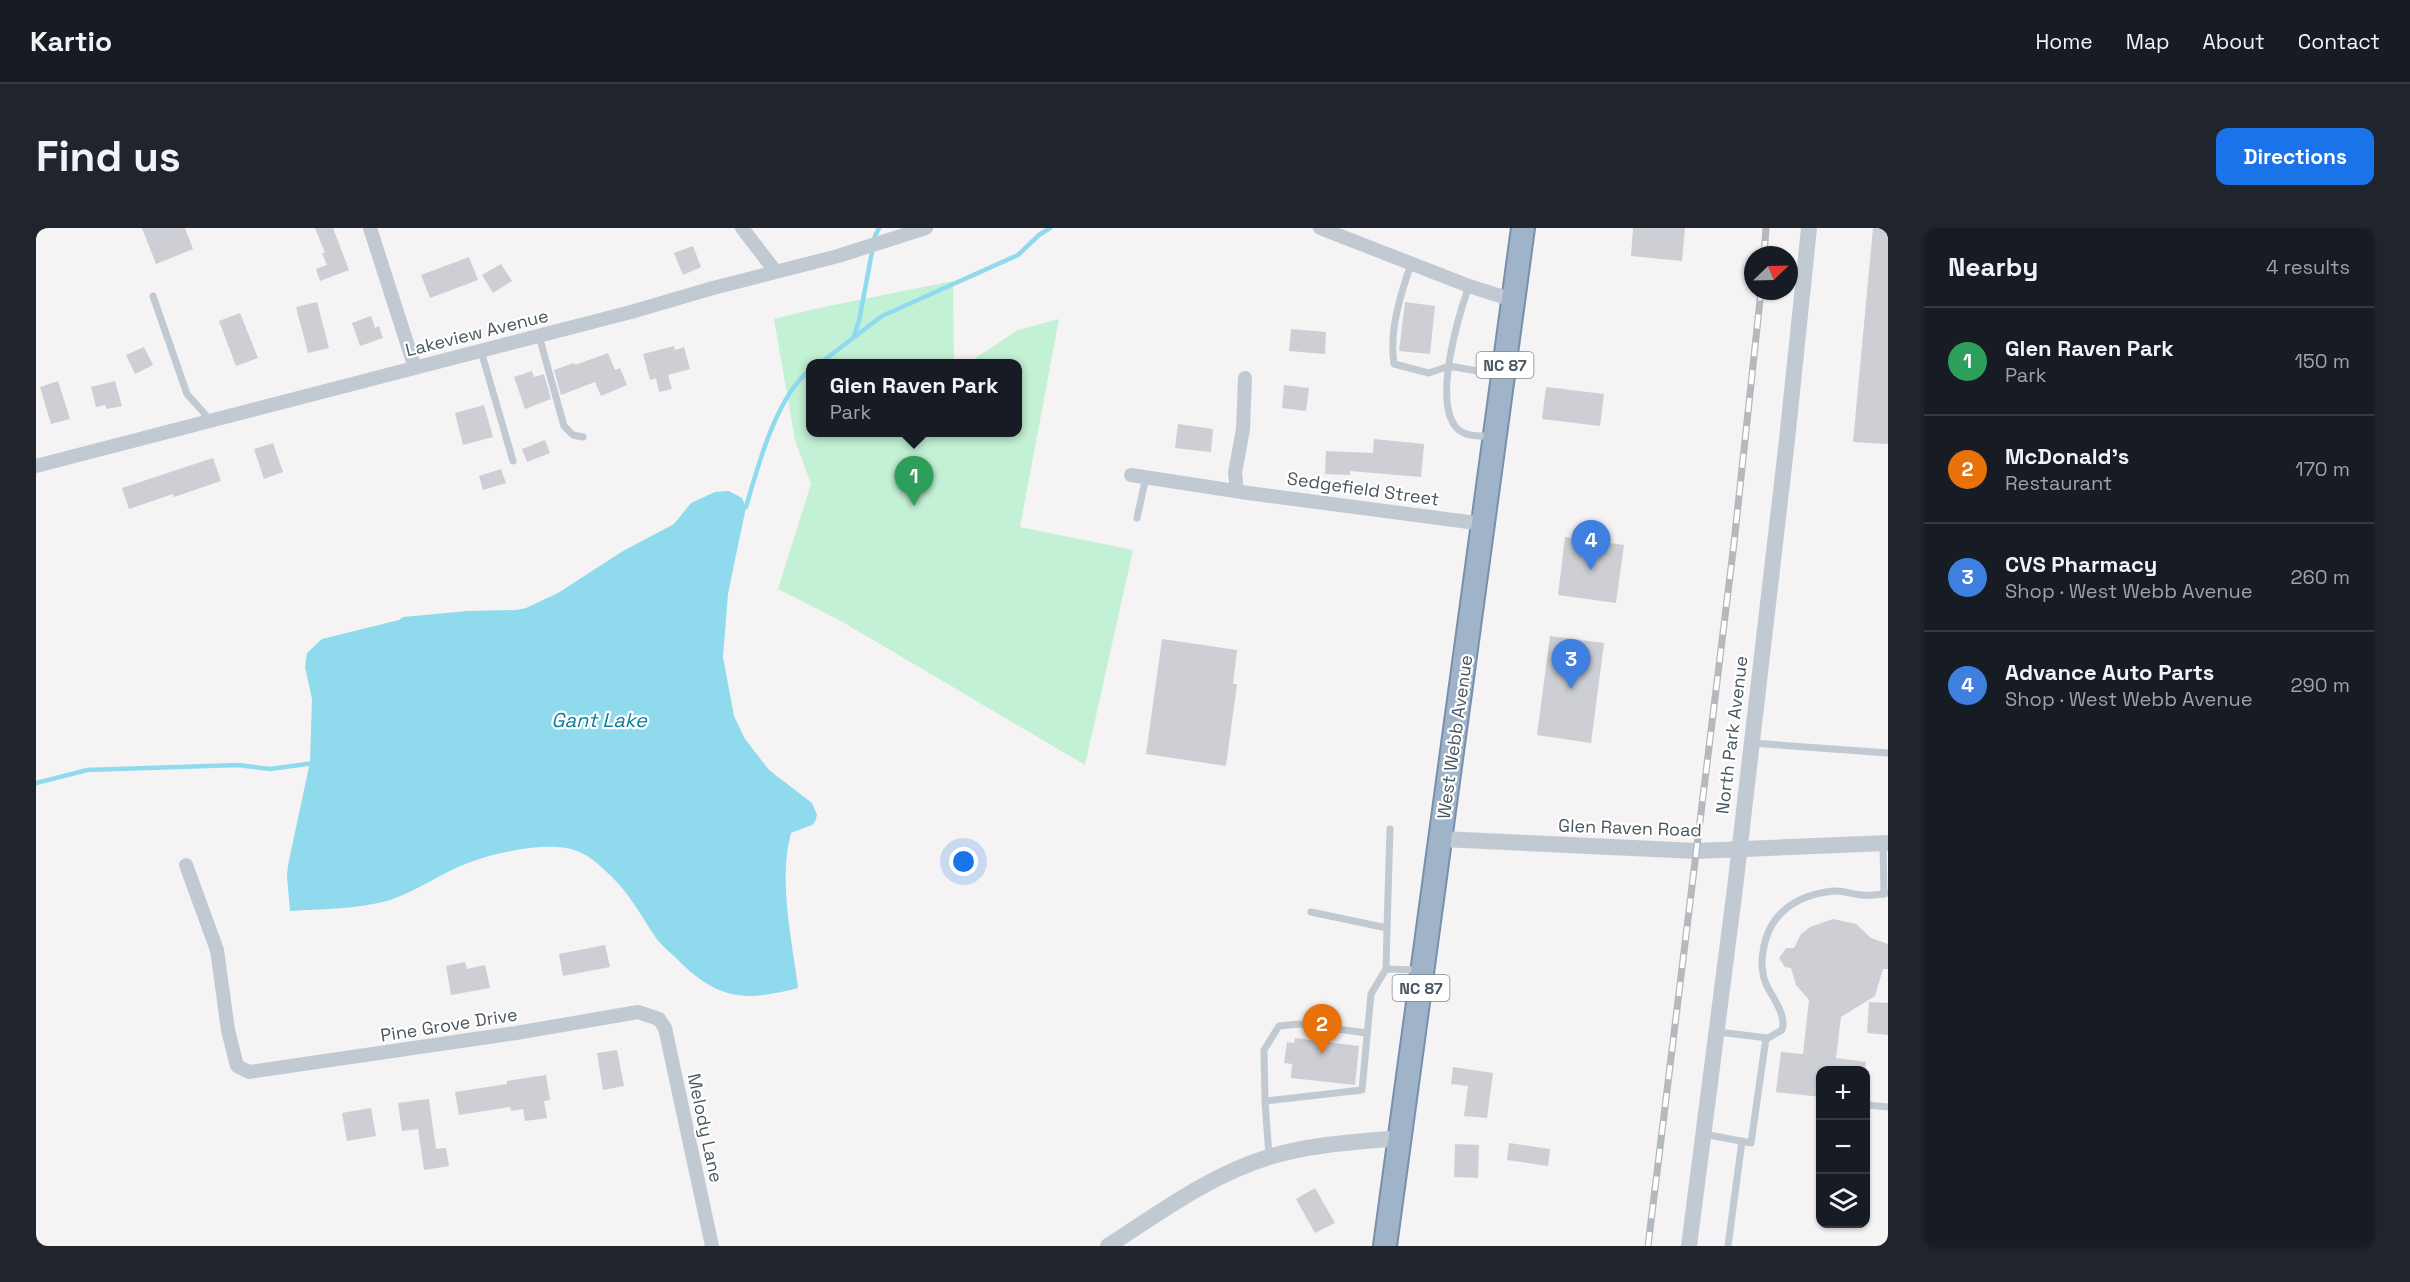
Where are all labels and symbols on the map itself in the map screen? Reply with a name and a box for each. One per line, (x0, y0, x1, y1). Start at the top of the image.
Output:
north arrow (1744, 246, 1798, 300)
street label: Lakeview Avenue (403, 304, 551, 361)
road number: NC 87 (1476, 352, 1534, 378)
pin: 1 (894, 456, 934, 506)
street label: Sedgefield Street (1286, 466, 1441, 511)
pin: 4 (1572, 520, 1610, 570)
pin: 3 (1552, 640, 1591, 689)
street label: West Webb Avenue (1432, 653, 1477, 820)
street label: North Park Avenue (1710, 655, 1753, 815)
water label: Gant Lake (551, 707, 648, 733)
street label: Glen Raven Road (1558, 814, 1702, 842)
your location (949, 847, 978, 876)
road number: NC 87 (1392, 975, 1450, 1001)
street label: Pine Grove Drive (379, 1002, 519, 1047)
pin: 2 (1302, 1004, 1342, 1054)
street label: Melody Lane (683, 1071, 728, 1185)

